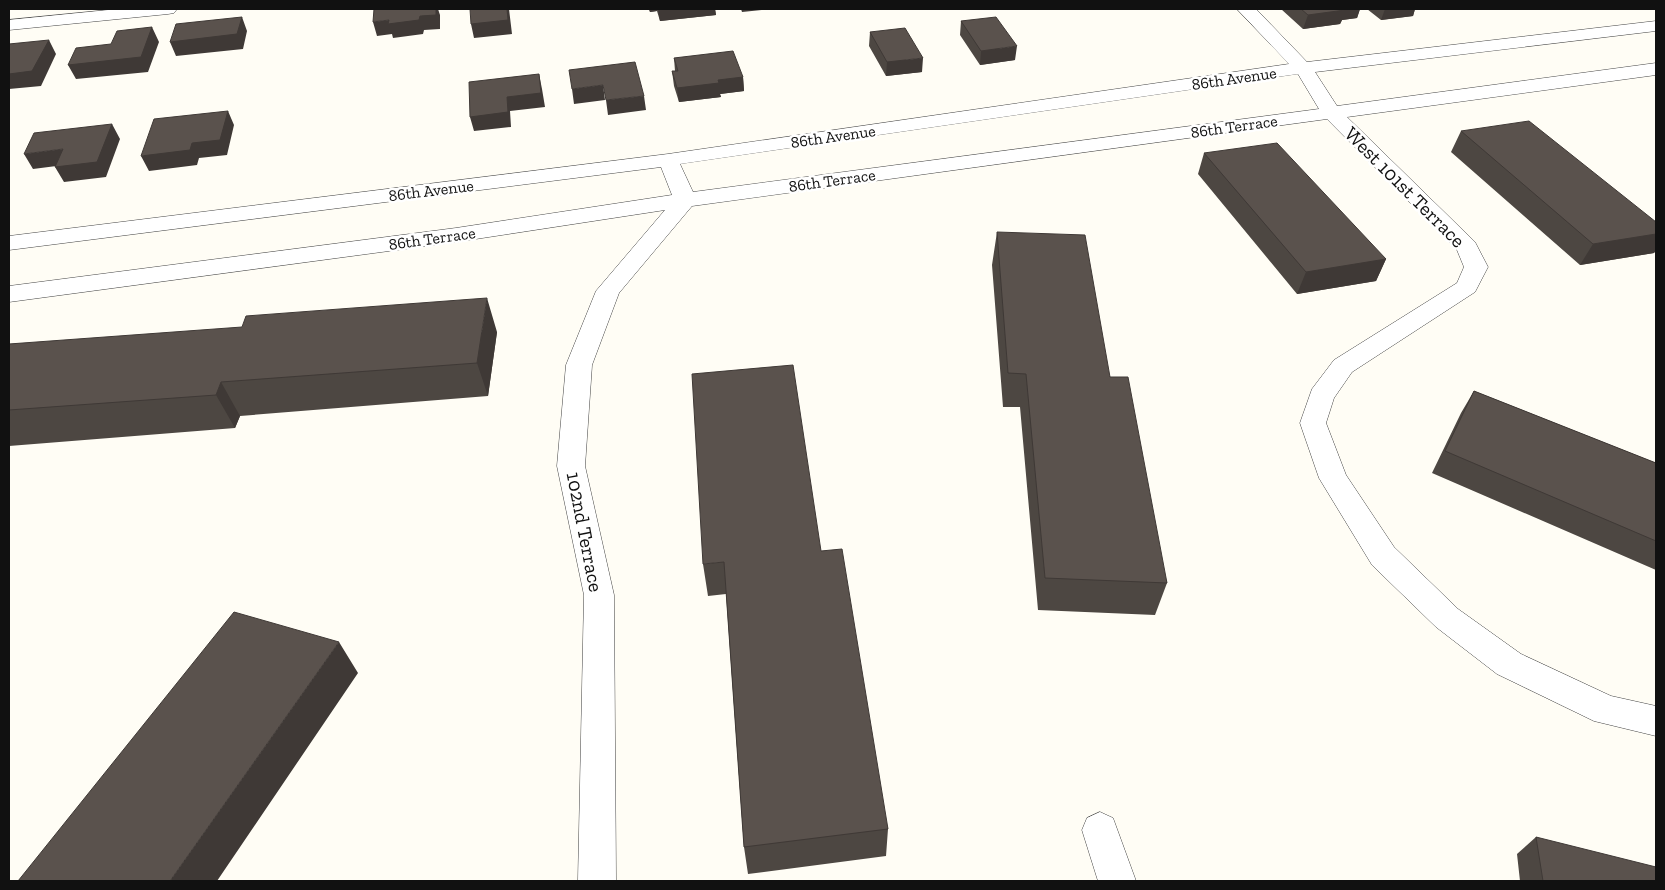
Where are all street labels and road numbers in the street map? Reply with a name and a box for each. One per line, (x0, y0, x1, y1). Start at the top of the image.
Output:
street label: 86th Avenue (1190, 63, 1278, 94)
street label: 86th Terrace (1189, 111, 1279, 142)
street label: 86th Avenue (789, 121, 877, 152)
street label: West 101st Terrace (1340, 122, 1470, 252)
street label: 86th Terrace (787, 165, 877, 196)
street label: 86th Avenue (387, 176, 475, 205)
street label: 86th Terrace (387, 223, 477, 254)
street label: 102nd Terrace (562, 470, 608, 594)

